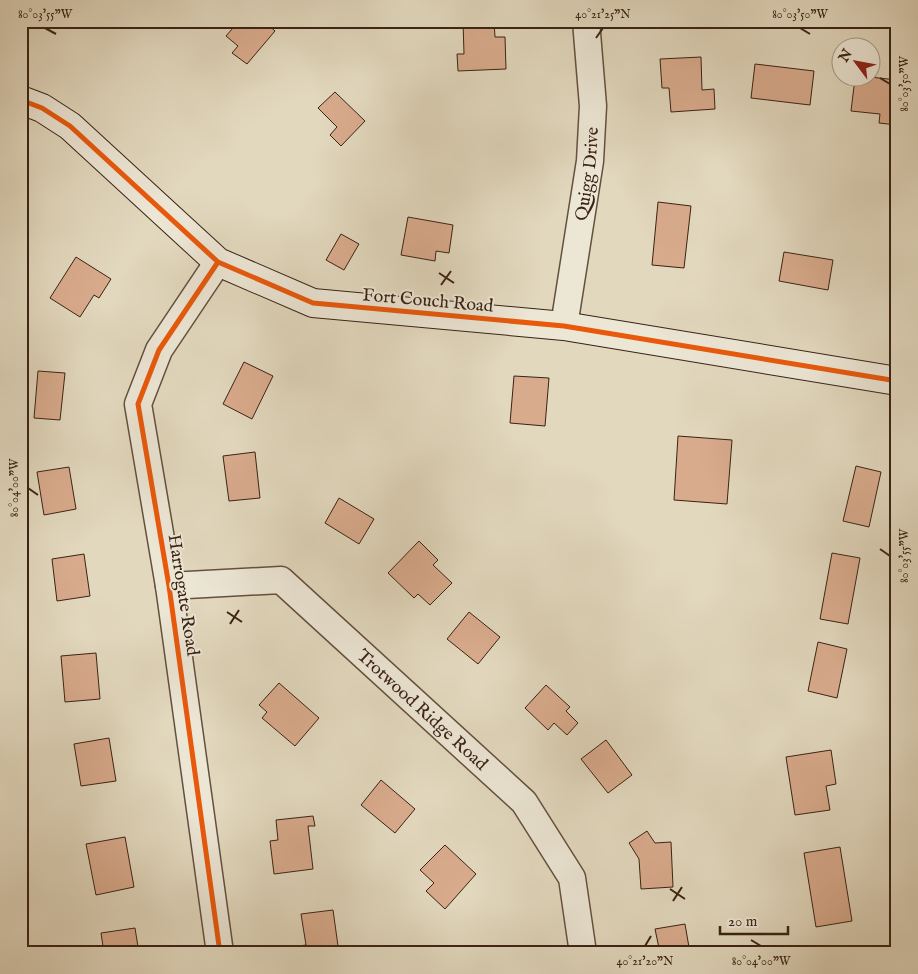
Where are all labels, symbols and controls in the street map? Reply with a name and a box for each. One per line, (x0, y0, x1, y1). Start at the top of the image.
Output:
text: 80°03'55"W (18, 7, 73, 22)
text: 40°21'25"N (575, 7, 631, 22)
text: 80°03'50"W (772, 7, 828, 22)
north arrow (830, 38, 880, 88)
text: N (834, 46, 857, 66)
text: 80°03'50"W (897, 56, 912, 112)
street label: Quigg Drive (571, 126, 605, 222)
street label: Fort Couch Road (361, 284, 495, 319)
text: 80°04'00"W (7, 458, 22, 517)
text: 80°03'55"W (897, 528, 912, 583)
street label: Harrogate Road (162, 533, 204, 658)
street label: Trotwood Ridge Road (351, 645, 492, 776)
scale bar (720, 904, 788, 936)
text: 20 m (728, 912, 758, 931)
text: 40°21'20"N (617, 954, 674, 969)
text: 80°04'00"W (732, 954, 791, 969)

